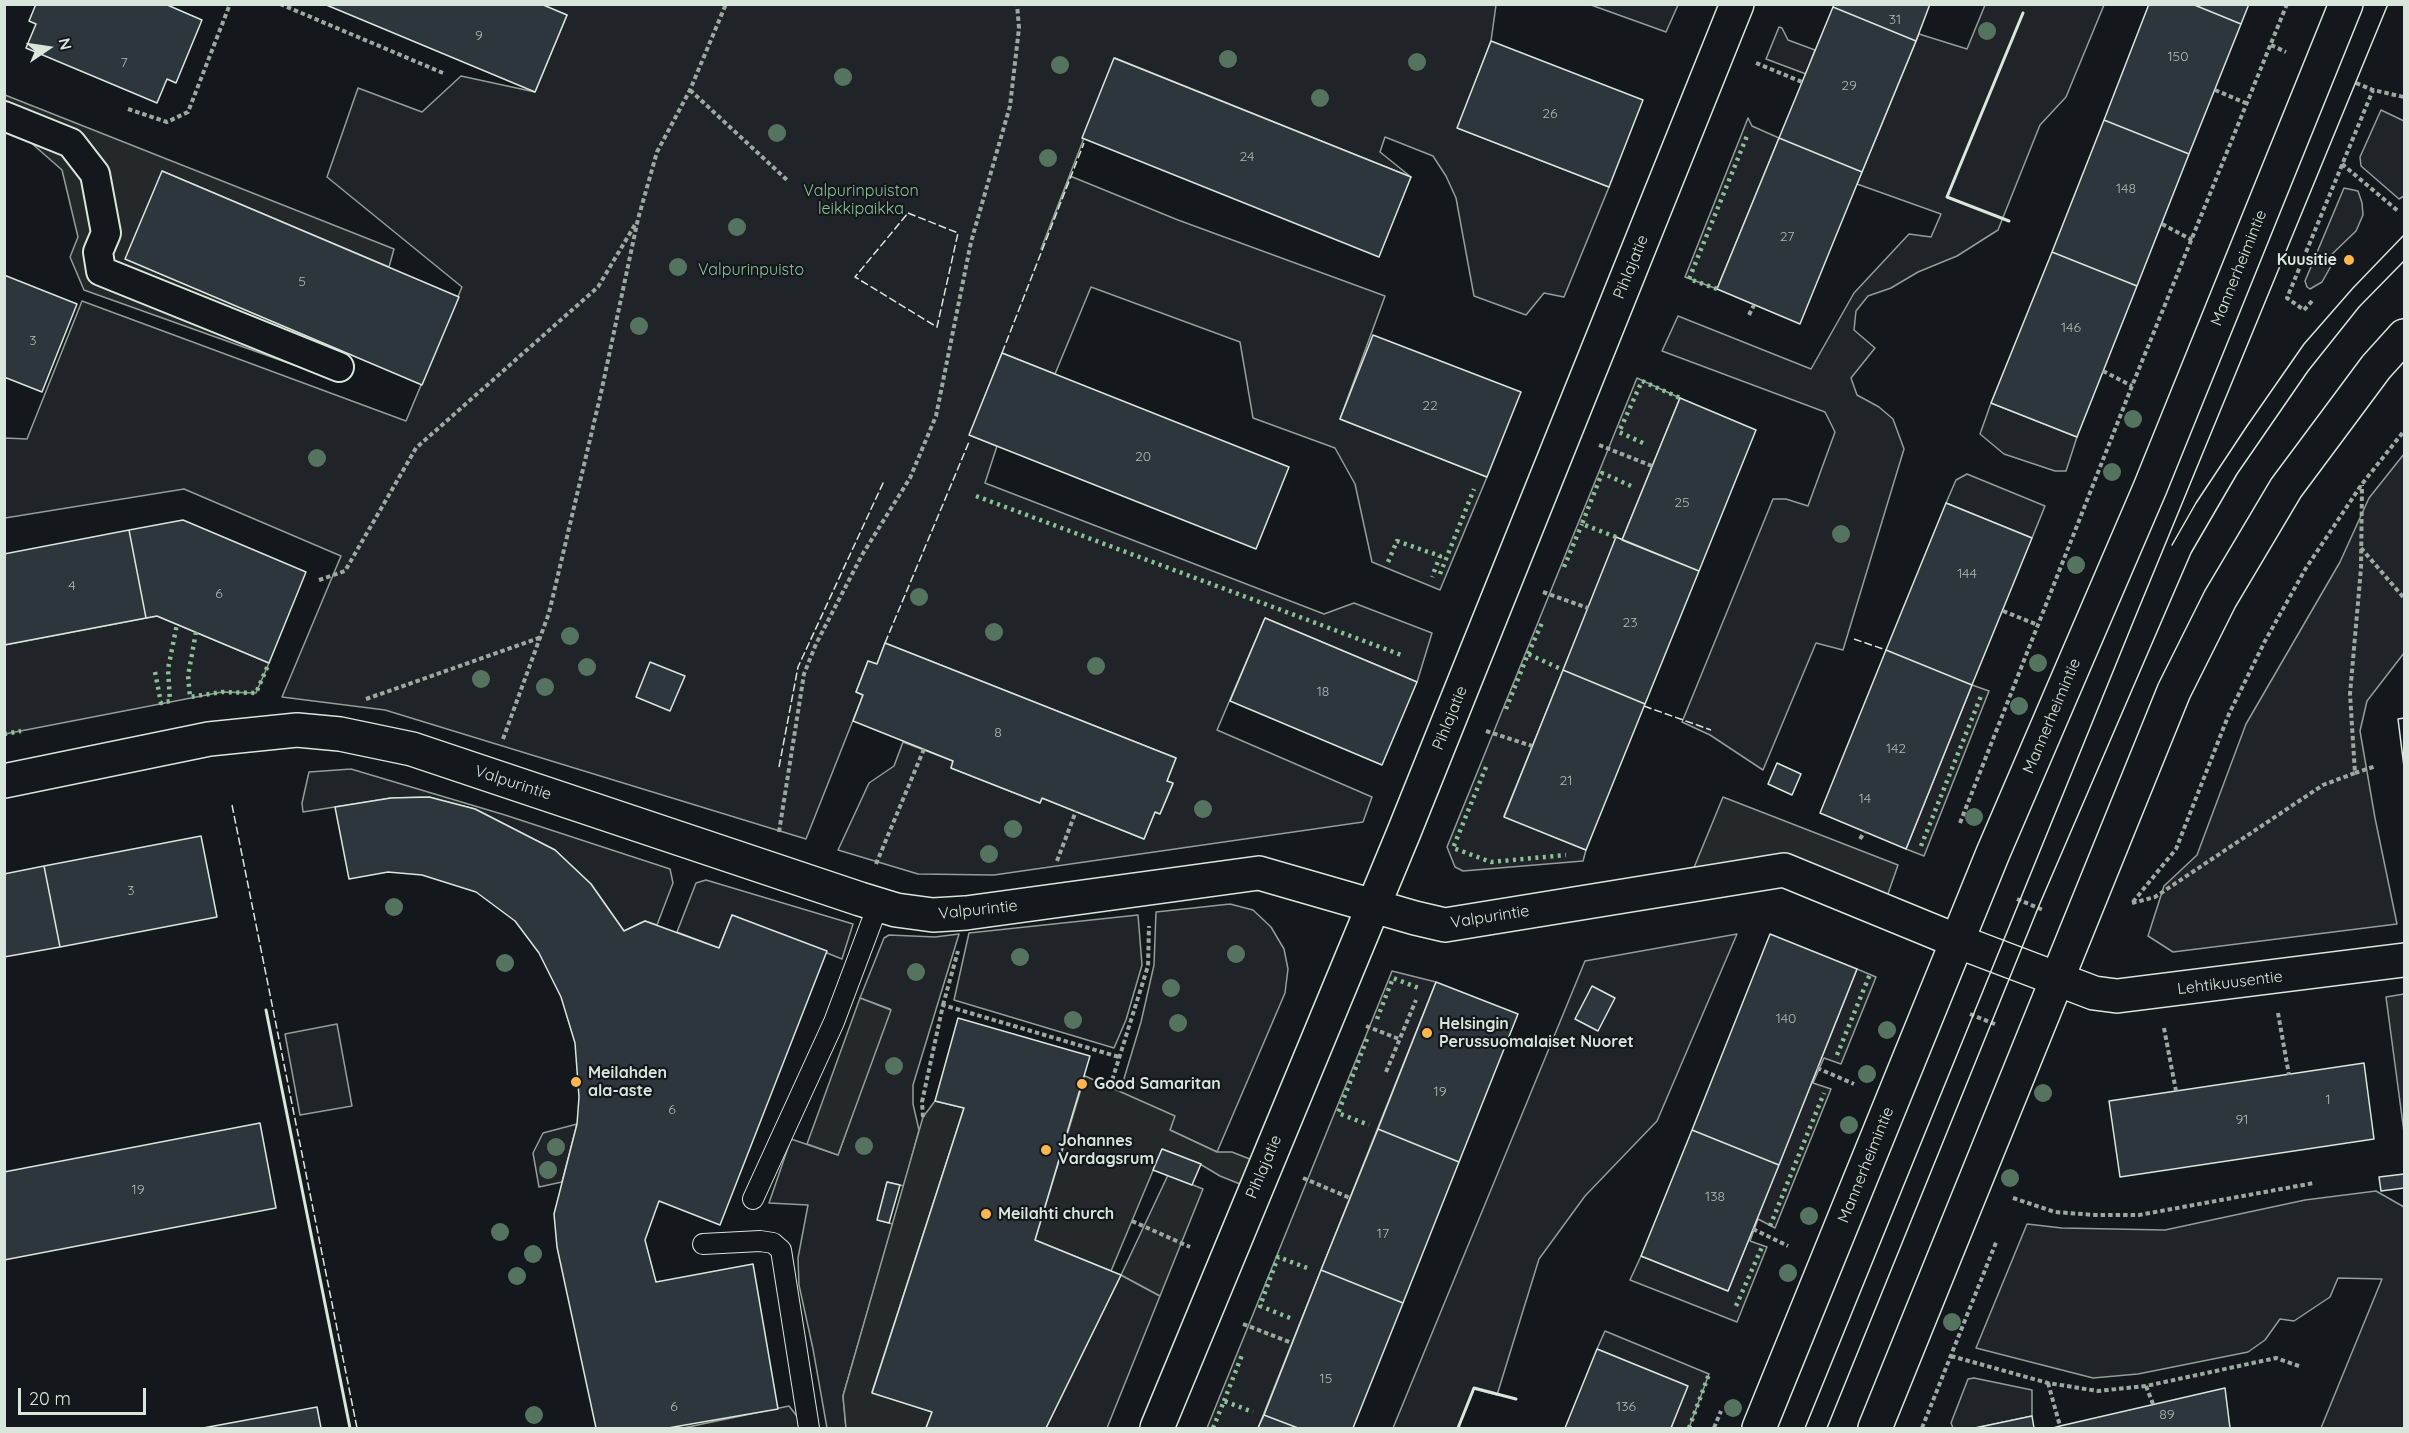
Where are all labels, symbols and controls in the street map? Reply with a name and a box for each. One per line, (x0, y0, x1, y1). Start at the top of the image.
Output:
house number: 31 (1889, 12, 1901, 28)
north arrow (18, 18, 78, 78)
house number: 9 (475, 28, 483, 44)
text: N (54, 36, 77, 52)
house number: 150 (2167, 49, 2189, 65)
house number: 7 (120, 55, 128, 71)
house number: 29 (1841, 78, 1857, 94)
house number: 26 (1542, 106, 1558, 122)
house number: 24 (1240, 149, 1254, 165)
park label: Valpurinpuiston leikkipaikka (803, 181, 919, 219)
house number: 148 (2116, 181, 2136, 197)
street label: Mannerheimintie (2207, 207, 2271, 329)
house number: 27 (1780, 229, 1794, 245)
street label: Pihlajatie (1609, 232, 1653, 302)
place label: Kuusitie (2277, 250, 2337, 270)
marker: Kuusitie (2342, 253, 2356, 267)
park label: Valpurinpuisto (698, 260, 804, 280)
house number: 5 (298, 274, 306, 290)
house number: 146 (2061, 320, 2081, 336)
house number: 3 (29, 333, 37, 349)
house number: 22 (1422, 398, 1438, 414)
house number: 20 (1135, 449, 1151, 465)
house number: 25 (1674, 495, 1690, 511)
house number: 144 (1957, 566, 1977, 582)
house number: 4 (68, 578, 76, 594)
house number: 6 (215, 586, 223, 602)
house number: 23 (1622, 615, 1638, 631)
street label: Mannerheimintie (2019, 655, 2085, 777)
street label: Pihlajatie (1428, 683, 1472, 753)
house number: 18 (1317, 684, 1329, 700)
house number: 8 (994, 725, 1002, 741)
house number: 142 (1886, 741, 1906, 757)
street label: Valpurintie (472, 762, 554, 804)
house number: 21 (1560, 773, 1572, 789)
house number: 14 (1859, 791, 1871, 807)
house number: 3 (127, 883, 135, 899)
street label: Valpurintie (938, 896, 1018, 924)
street label: Valpurintie (1449, 901, 1531, 933)
street label: Lehtikuusentie (2176, 967, 2284, 999)
house number: 140 (1776, 1011, 1796, 1027)
place label: Helsingin Perussuomalaiset Nuoret (1439, 1014, 1634, 1052)
marker: Helsingin Perussuomalaiset Nuoret (1420, 1026, 1434, 1040)
place label: Meilahden ala-aste (588, 1063, 667, 1101)
place label: Good Samaritan (1094, 1074, 1221, 1094)
marker: Meilahden ala-aste (569, 1075, 583, 1089)
marker: Good Samaritan (1075, 1077, 1089, 1091)
house number: 19 (1434, 1084, 1446, 1100)
house number: 1 (2325, 1092, 2331, 1108)
house number: 6 (668, 1102, 676, 1118)
street label: Mannerheimintie (1834, 1104, 1898, 1226)
house number: 91 (2235, 1112, 2249, 1128)
place label: Johannes Vardagsrum (1058, 1131, 1154, 1169)
street label: Pihlajatie (1242, 1132, 1286, 1202)
marker: Johannes Vardagsrum (1039, 1143, 1053, 1157)
house number: 19 (132, 1182, 144, 1198)
house number: 138 (1705, 1189, 1725, 1205)
place label: Meilahti church (998, 1204, 1114, 1224)
marker: Meilahti church (979, 1207, 993, 1221)
house number: 17 (1377, 1226, 1389, 1242)
house number: 15 (1320, 1371, 1332, 1387)
scale bar (21, 1376, 148, 1414)
text: 20 m (29, 1387, 71, 1410)
house number: 6 (670, 1399, 678, 1415)
house number: 136 (1616, 1399, 1636, 1415)
house number: 89 (2159, 1407, 2175, 1423)

